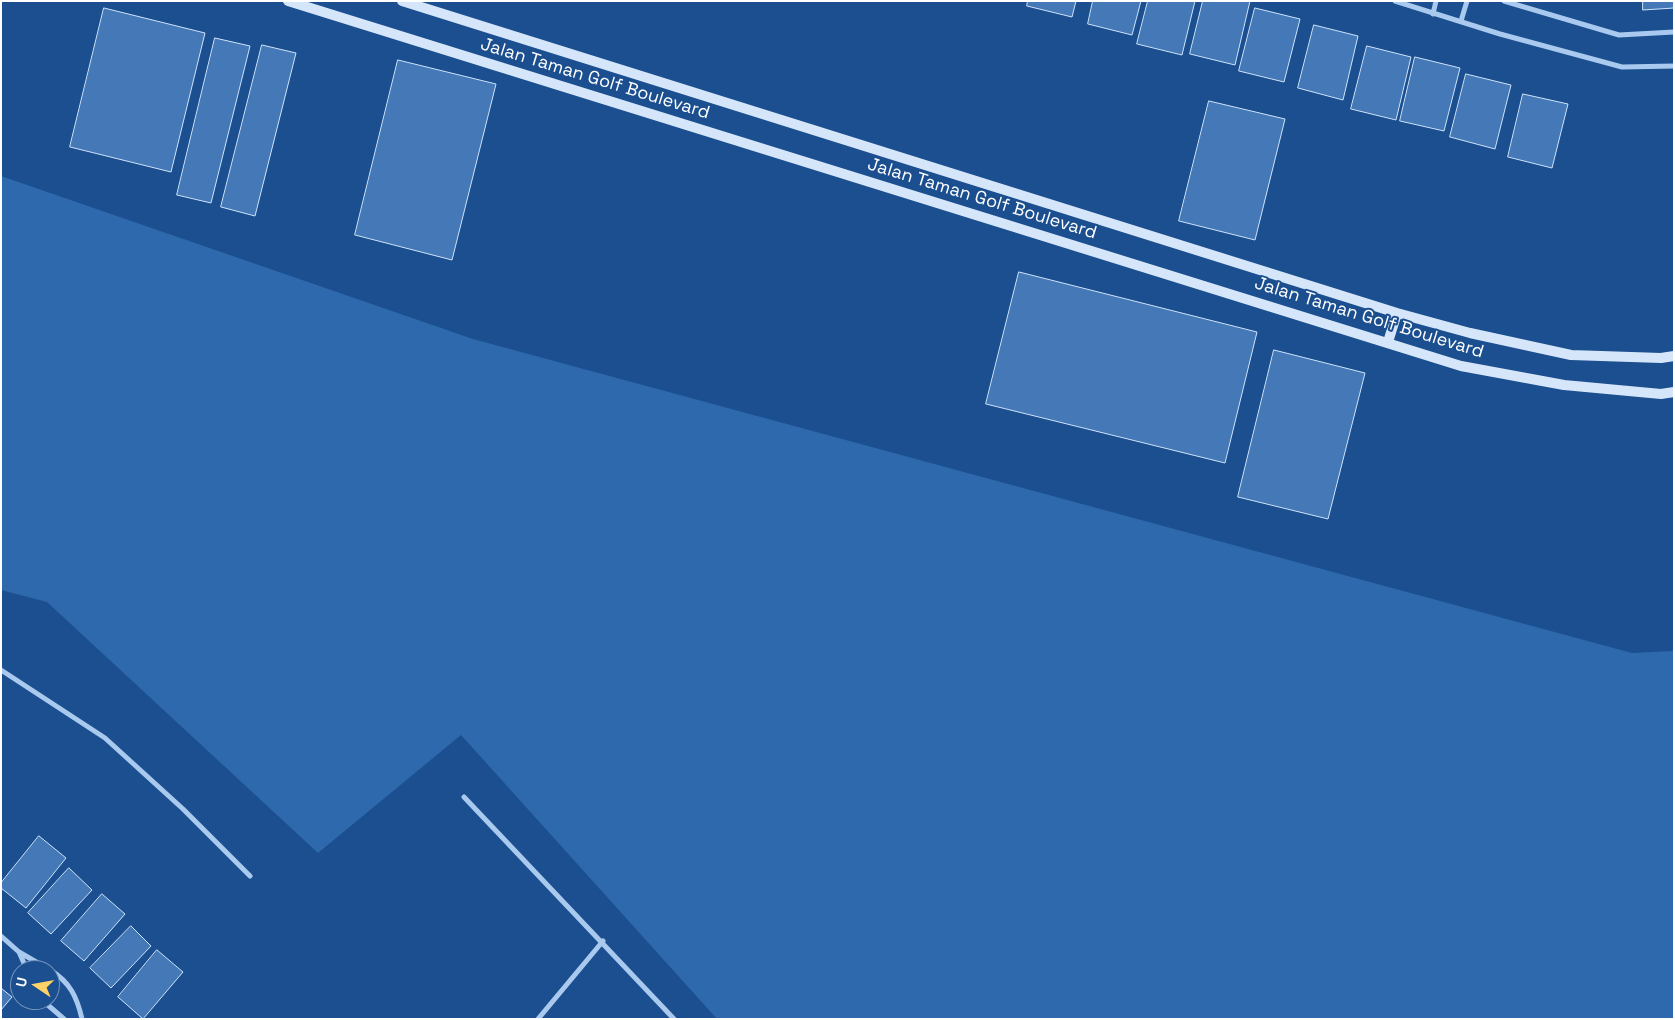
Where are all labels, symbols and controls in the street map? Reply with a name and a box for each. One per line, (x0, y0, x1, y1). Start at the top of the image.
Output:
street label: Jalan Taman Golf Boulevard (478, 34, 712, 124)
street label: Jalan Taman Golf Boulevard (865, 154, 1099, 244)
street label: Jalan Taman Golf Boulevard (1252, 273, 1486, 363)
north arrow (10, 960, 60, 1010)
text: U (12, 976, 31, 989)

